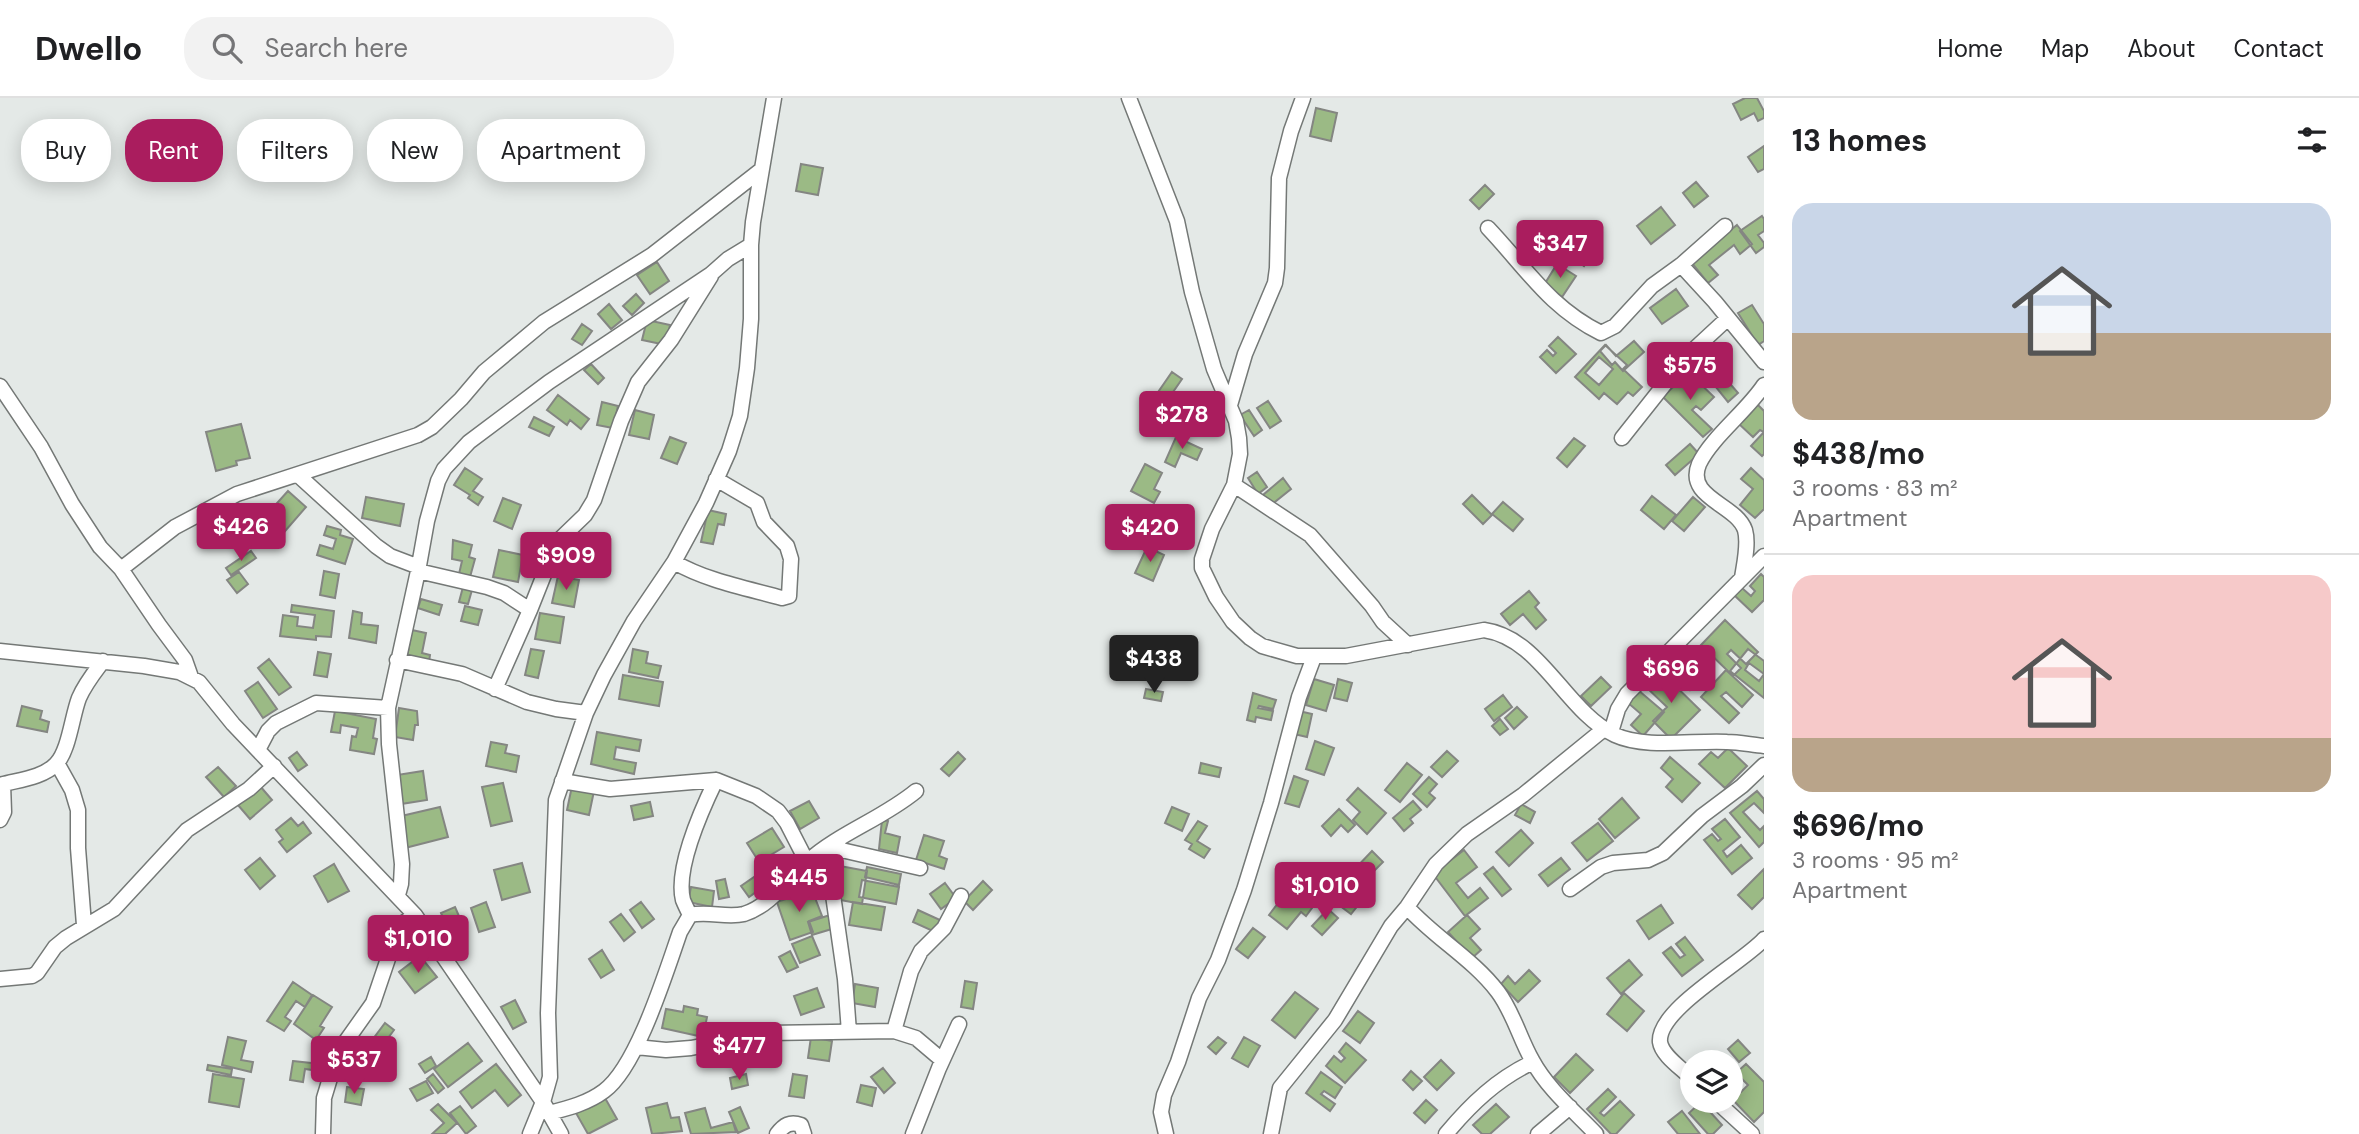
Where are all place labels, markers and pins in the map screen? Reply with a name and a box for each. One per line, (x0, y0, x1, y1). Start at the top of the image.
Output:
pin: $347 (1519, 220, 1601, 280)
pin: $575 (1649, 342, 1731, 402)
pin: $278 (1141, 392, 1223, 451)
pin: $426 (200, 504, 282, 563)
pin: $420 (1109, 504, 1191, 564)
pin: $909 (525, 532, 607, 592)
pin: $438 (1113, 636, 1195, 695)
pin: $696 (1630, 646, 1712, 705)
pin: $445 (758, 854, 840, 914)
pin: $1,010 (1268, 862, 1382, 922)
pin: $1,010 (361, 916, 475, 975)
pin: $477 (698, 1023, 780, 1082)
pin: $537 (313, 1037, 395, 1096)

